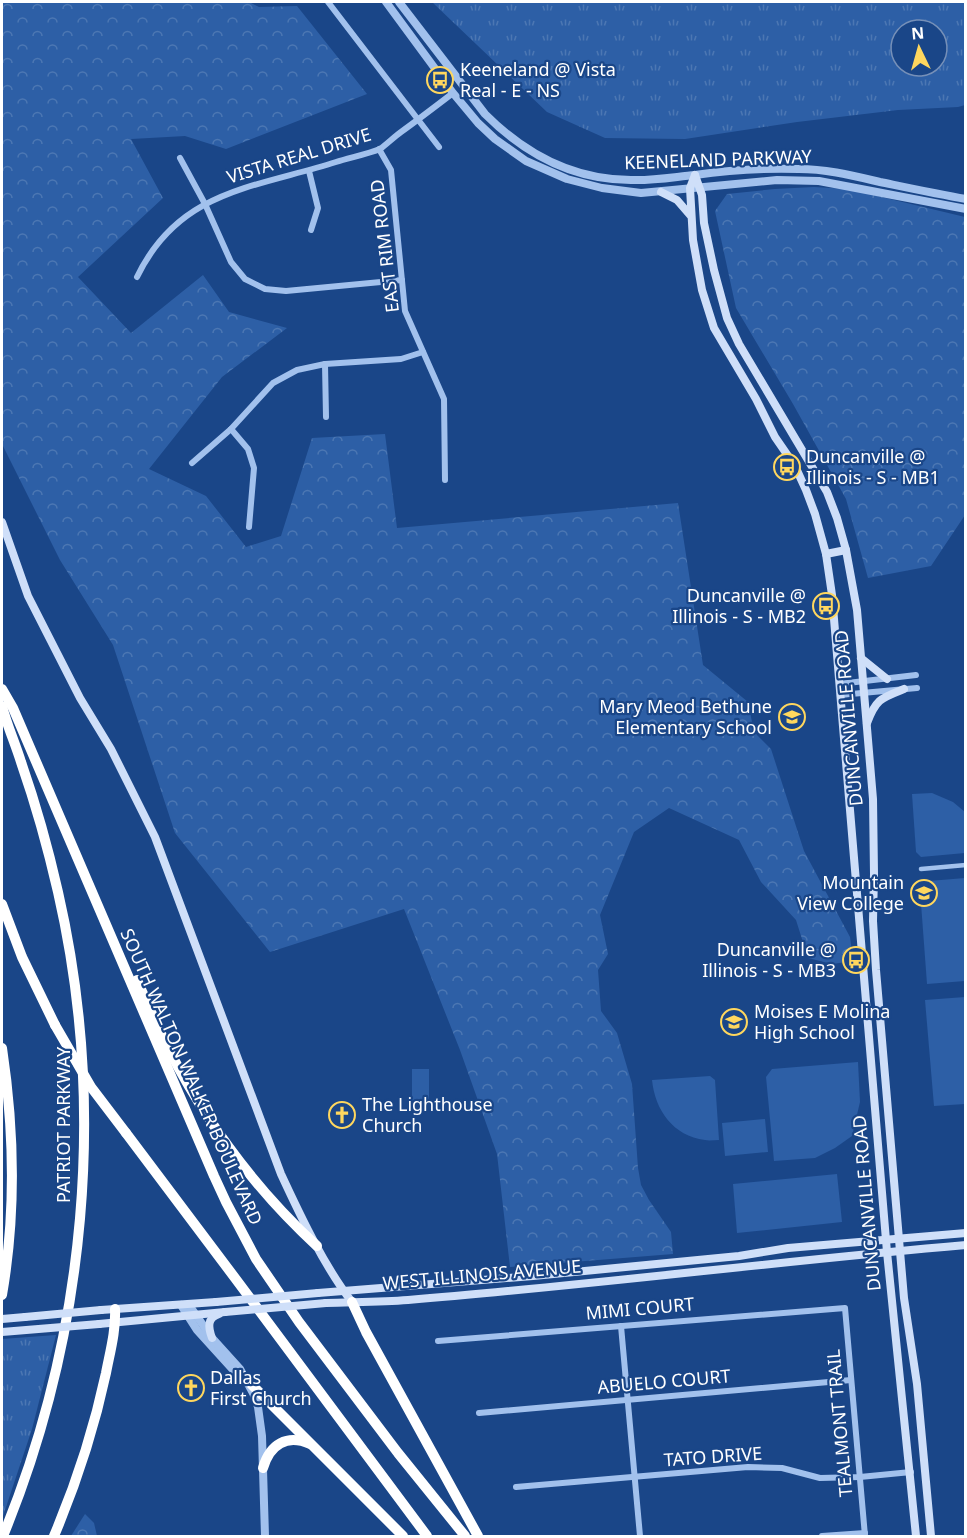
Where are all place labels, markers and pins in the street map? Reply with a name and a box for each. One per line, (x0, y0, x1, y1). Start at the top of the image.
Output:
place label: Keeneland @ Vista Real - E - NS (460, 57, 616, 102)
bus stop icon: Keeneland @ Vista Real - E - NS (425, 65, 455, 95)
place label: Duncanville @ Illinois - S - MB1 (806, 444, 940, 489)
bus stop icon: Duncanville @ Illinois - S - MB1 (772, 452, 802, 482)
place label: Duncanville @ Illinois - S - MB2 (672, 583, 806, 628)
bus stop icon: Duncanville @ Illinois - S - MB2 (811, 591, 841, 621)
place label: Mary Meod Bethune Elementary School (599, 694, 772, 739)
school or university icon: Mary Meod Bethune Elementary School (777, 702, 807, 732)
place label: Mountain View College (797, 870, 904, 915)
school or university icon: Mountain View College (909, 878, 939, 908)
place label: Duncanville @ Illinois - S - MB3 (702, 937, 836, 982)
bus stop icon: Duncanville @ Illinois - S - MB3 (841, 945, 871, 975)
place label: Moises E Molina High School (754, 999, 890, 1044)
school or university icon: Moises E Molina High School (719, 1007, 749, 1037)
place label: The Lighthouse Church (362, 1092, 493, 1137)
church icon: The Lighthouse Church (327, 1100, 357, 1130)
place label: Dallas First Church (210, 1365, 312, 1410)
church icon: Dallas First Church (176, 1373, 206, 1403)

